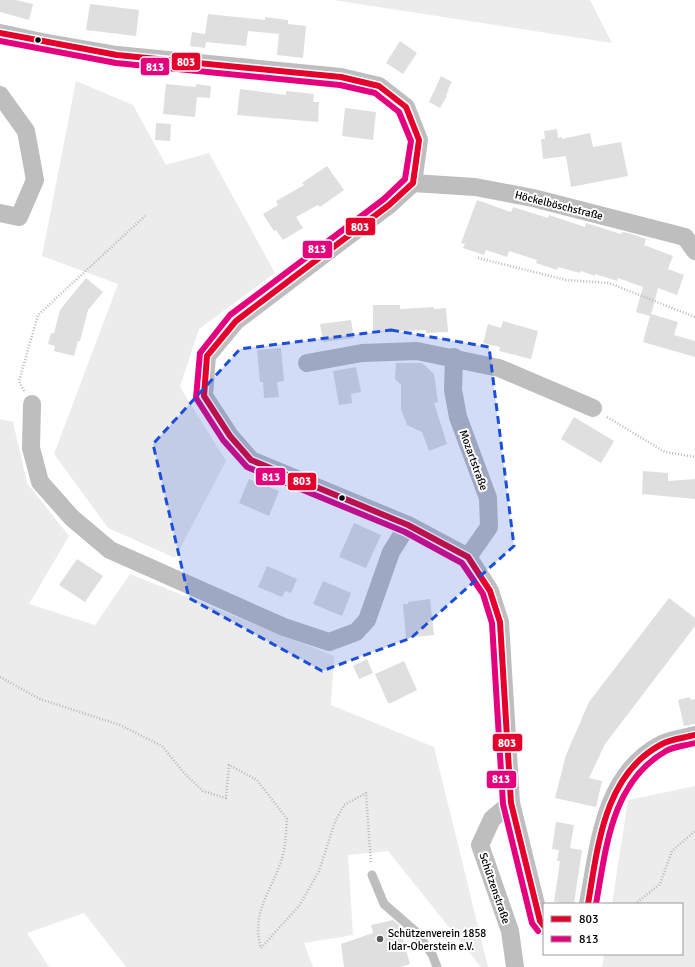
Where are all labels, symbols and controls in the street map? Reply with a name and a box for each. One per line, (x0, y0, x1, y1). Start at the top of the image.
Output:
unlabelled marker (33, 35, 43, 45)
line badge: 803 (171, 52, 201, 71)
text: 803 (177, 56, 195, 69)
line badge: 813 (140, 57, 170, 76)
text: 813 (146, 61, 164, 74)
street label: Höckelböschstraße (513, 188, 604, 223)
line badge: 803 (345, 217, 376, 236)
text: 803 (351, 221, 369, 234)
line badge: 813 (302, 240, 333, 259)
text: 813 (308, 243, 326, 256)
street label: Mozartstraße (457, 428, 491, 492)
line badge: 813 (255, 467, 286, 486)
text: 813 (262, 471, 280, 484)
line badge: 803 (287, 472, 317, 491)
text: 803 (293, 475, 311, 488)
unlabelled marker (337, 493, 347, 503)
line badge: 803 (492, 733, 523, 752)
text: 803 (498, 737, 516, 750)
line badge: 813 (486, 770, 517, 789)
text: 813 (492, 773, 510, 786)
street label: Schützenstraße (476, 851, 513, 925)
legend (543, 903, 683, 955)
text: 803 (579, 912, 598, 927)
place label: Schützenverein 1858 Idar-Oberstein e.V. (388, 927, 486, 953)
text: 813 (579, 932, 598, 947)
marker: Schützenverein 1858 Idar-Oberstein e.V. (375, 934, 385, 944)

